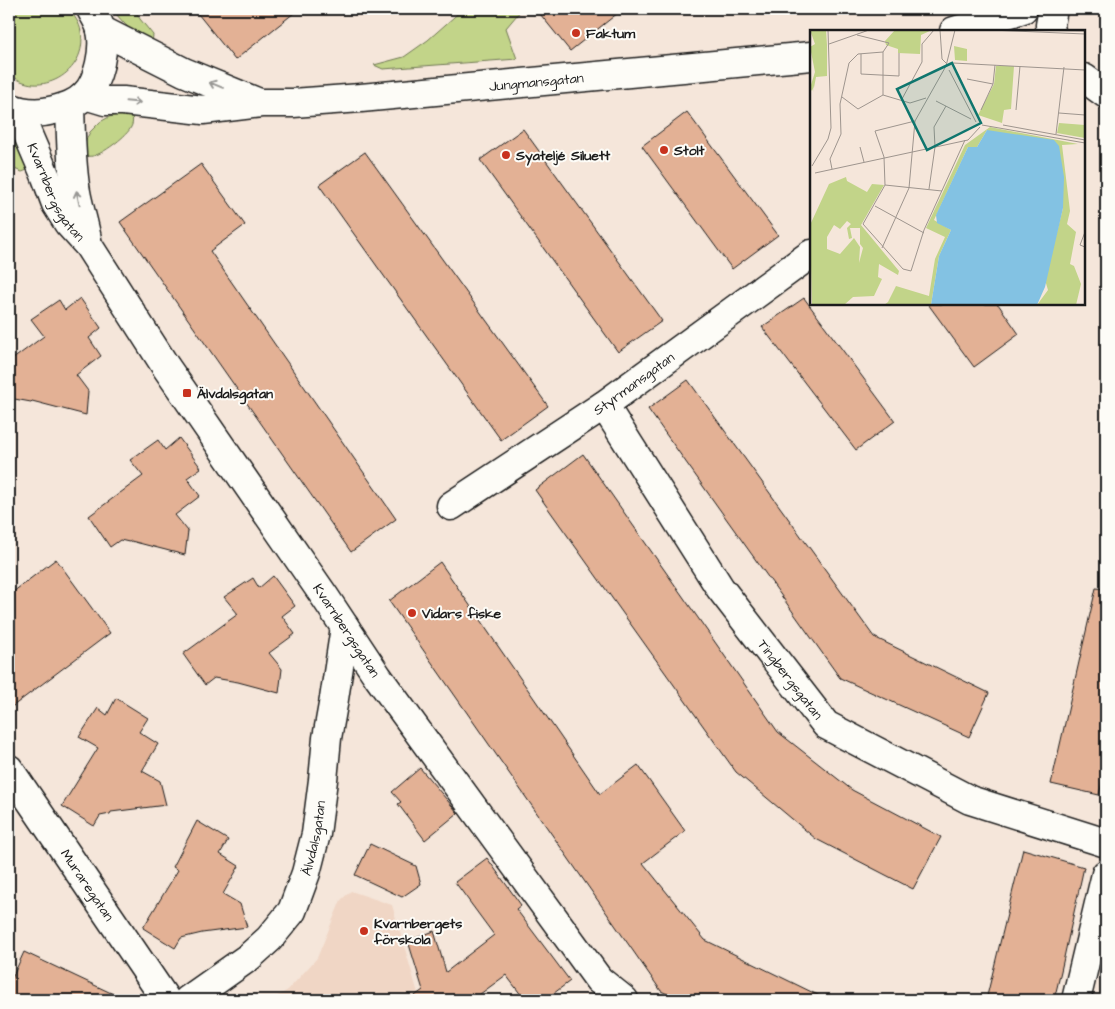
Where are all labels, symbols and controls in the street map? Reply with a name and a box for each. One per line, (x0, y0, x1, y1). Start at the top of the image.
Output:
place label: Faktum (586, 24, 636, 44)
marker: Faktum (570, 27, 582, 39)
inset map (810, 30, 1085, 305)
street label: Jungmansgatan (488, 68, 585, 97)
one-way arrow (209, 80, 224, 89)
one-way arrow (125, 97, 141, 107)
street label: Kvarnbergsgatan (22, 140, 89, 246)
place label: Stolt (673, 141, 705, 161)
marker: Stolt (658, 144, 670, 156)
place label: Syateljé Siluett (515, 146, 611, 166)
marker: Syateljé Siluett (500, 149, 512, 161)
one-way arrow (72, 190, 82, 206)
street label: Styrmansgatan (589, 348, 679, 421)
place label: Älvdalsgatan (197, 384, 273, 405)
marker: Älvdalsgatan (181, 387, 193, 399)
street label: Kvarnbergsgatan (308, 580, 385, 682)
place label: Vidars fiske (421, 604, 502, 624)
marker: Vidars fiske (406, 607, 418, 619)
street label: Tingbergsgatan (752, 635, 827, 724)
street label: Älvdalsgatan (297, 800, 331, 878)
street label: Muraregatan (55, 845, 118, 925)
place label: Kvarnbergets förskola (373, 914, 462, 950)
marker: Kvarnbergets förskola (358, 925, 370, 937)

